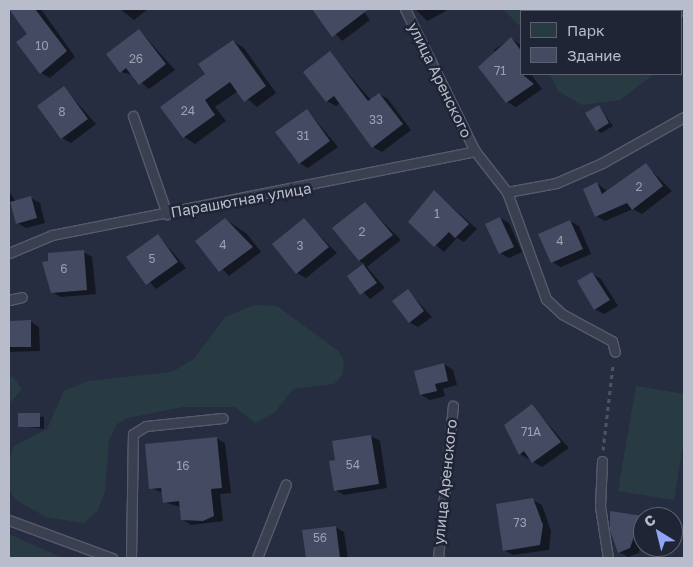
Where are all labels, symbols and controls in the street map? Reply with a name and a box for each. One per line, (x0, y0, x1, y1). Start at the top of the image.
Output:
legend (520, 10, 683, 75)
street label: улица Аренского (404, 19, 476, 141)
text: Парк (567, 21, 605, 39)
house number: 10 (35, 39, 49, 53)
text: Здание (567, 46, 621, 64)
house number: 26 (129, 52, 143, 66)
house number: 71 (494, 64, 506, 78)
house number: 24 (181, 104, 195, 118)
house number: 8 (58, 105, 66, 119)
house number: 33 (369, 113, 383, 127)
house number: 31 (297, 129, 309, 143)
street label: Парашютная улица (169, 179, 313, 221)
house number: 2 (636, 180, 642, 194)
house number: 1 (434, 207, 440, 221)
house number: 2 (359, 225, 365, 239)
house number: 4 (556, 234, 564, 248)
house number: 4 (219, 238, 227, 252)
house number: 3 (296, 239, 304, 253)
house number: 5 (149, 252, 155, 266)
house number: 6 (60, 262, 68, 276)
street label: улица Аренского (429, 418, 461, 546)
house number: 71А (521, 425, 541, 439)
house number: 54 (346, 458, 360, 472)
house number: 16 (176, 459, 190, 473)
north arrow (633, 507, 683, 557)
text: С (640, 510, 658, 530)
house number: 73 (513, 516, 527, 530)
house number: 56 (313, 531, 327, 545)

